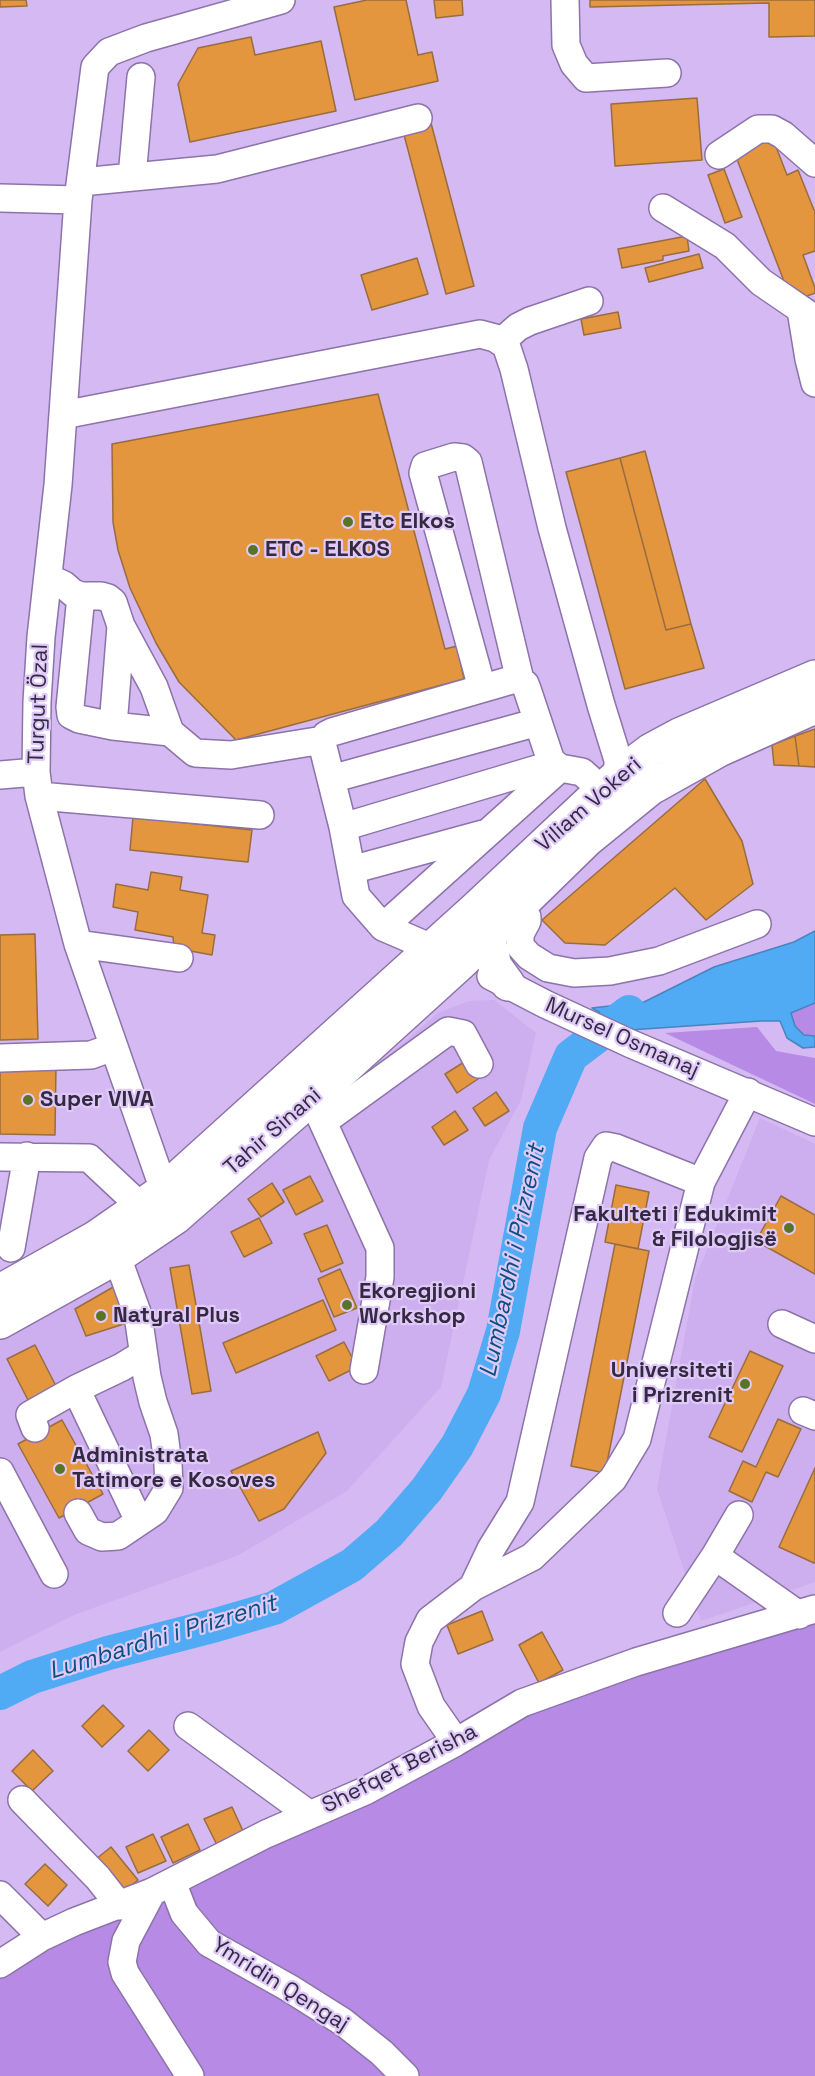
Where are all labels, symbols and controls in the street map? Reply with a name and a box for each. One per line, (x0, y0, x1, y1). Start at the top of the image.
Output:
place label: Etc Elkos (360, 509, 455, 535)
marker: Etc Elkos (341, 515, 355, 529)
place label: ETC - ELKOS (265, 537, 390, 563)
marker: ETC - ELKOS (246, 543, 260, 557)
street label: Turgut Özal (24, 644, 54, 764)
street label: Viliam Vokeri (531, 752, 647, 858)
street label: Mursel Osmanaj (541, 992, 703, 1084)
street label: Tahir Sinani (219, 1083, 327, 1181)
place label: Super VIVA (40, 1087, 154, 1113)
marker: Super VIVA (21, 1093, 35, 1107)
water label: Lumbardhi i Prizrenit (474, 1142, 552, 1380)
place label: Fakulteti i Edukimit & Filologjisë (573, 1202, 777, 1254)
marker: Fakulteti i Edukimit & Filologjisë (782, 1221, 796, 1235)
place label: Ekoregjioni Workshop (359, 1279, 476, 1330)
marker: Ekoregjioni Workshop (340, 1298, 354, 1312)
place label: Natyral Plus (113, 1303, 240, 1329)
marker: Natyral Plus (94, 1309, 108, 1323)
place label: Universiteti i Prizrenit (611, 1358, 733, 1410)
marker: Universiteti i Prizrenit (738, 1377, 752, 1391)
place label: Administrata Tatimore e Kosoves (72, 1443, 276, 1494)
marker: Administrata Tatimore e Kosoves (53, 1462, 67, 1476)
water label: Lumbardhi i Prizrenit (46, 1590, 280, 1686)
street label: Shefqet Berisha (318, 1719, 482, 1819)
street label: Ymridin Qengaj (207, 1932, 353, 2038)

